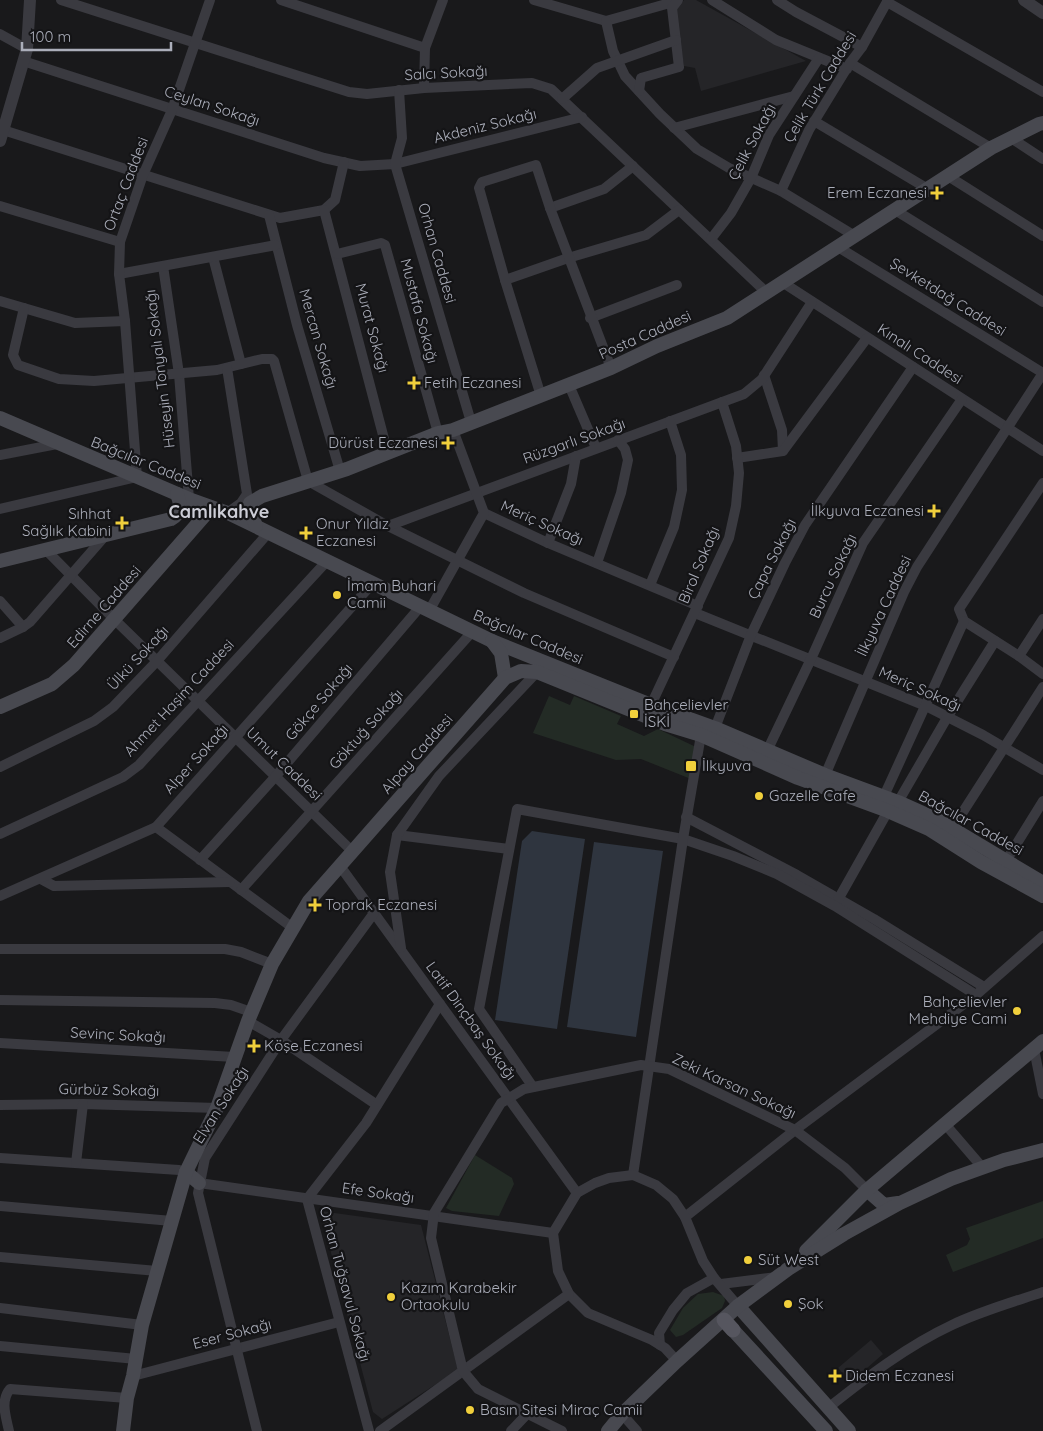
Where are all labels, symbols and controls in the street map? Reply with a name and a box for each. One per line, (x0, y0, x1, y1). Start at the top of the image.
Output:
scale bar (22, 20, 171, 52)
text: 100 m (30, 27, 71, 46)
street label: Çelik Türk Caddesi (779, 28, 860, 146)
street label: Salcı Sokağı (404, 61, 488, 84)
street label: Ceylan Sokağı (162, 81, 262, 130)
street label: Çelik Sokağı (723, 100, 780, 183)
street label: Akdeniz Sokağı (432, 104, 538, 147)
street label: Ortaç Caddesi (99, 134, 152, 233)
place label: Erem Eczanesi (827, 183, 927, 202)
marker: Erem Eczanesi (931, 187, 943, 199)
street label: Orhan Caddesi (414, 201, 461, 305)
street label: Şevketdağ Caddesi (887, 253, 1010, 340)
street label: Mustafa Sokağı (396, 256, 443, 365)
street label: Murat Sokağı (351, 281, 394, 375)
street label: Mercan Sokağı (295, 287, 342, 391)
street label: Hüseyin Tonyalı Sokağı (140, 289, 179, 449)
street label: Posta Caddesi (596, 306, 694, 363)
street label: Kınalı Caddesi (874, 319, 966, 388)
place label: Fetih Eczanesi (424, 373, 522, 392)
marker: Fetih Eczanesi (408, 377, 420, 389)
street label: Rüzgarlı Sokağı (520, 413, 628, 468)
street label: Bağcılar Caddesi (88, 432, 204, 493)
place label: Dürüst Eczanesi (328, 433, 438, 452)
marker: Dürüst Eczanesi (442, 437, 454, 449)
street label: Meriç Sokağı (498, 496, 587, 549)
district label: Camlıkahve (169, 500, 269, 523)
place label: İlkyuva Eczanesi (811, 501, 924, 520)
place label: Sıhhat Sağlık Kabini (22, 504, 111, 540)
marker: İlkyuva Eczanesi (928, 505, 940, 517)
place label: Onur Yıldız Eczanesi (316, 514, 389, 550)
street label: Çapa Sokağı (743, 515, 800, 602)
marker: Sıhhat Sağlık Kabini (115, 516, 129, 530)
street label: Birol Sokağı (674, 523, 723, 606)
marker: Onur Yıldız Eczanesi (300, 527, 312, 539)
street label: Burcu Sokağı (805, 530, 860, 621)
street label: İlkyuva Caddesi (852, 552, 915, 659)
street label: Edirne Caddesi (62, 561, 145, 652)
place label: İmam Buhari Camii (347, 576, 436, 612)
marker: İmam Buhari Camii (331, 589, 343, 601)
street label: Bağcılar Caddesi (470, 605, 586, 668)
street label: Ülkü Sokağı (103, 621, 172, 694)
street label: Ahmet Haşim Caddesi (119, 635, 238, 760)
street label: Gökçe Sokağı (281, 659, 356, 744)
street label: Meriç Sokağı (876, 662, 965, 715)
street label: Göktuğ Sokağı (325, 685, 407, 773)
place label: Bahçelievler İSKİ (644, 695, 728, 731)
marker: Bahçelievler İSKİ (628, 708, 640, 720)
street label: Alpay Caddesi (377, 710, 457, 798)
street label: Alper Sokağı (159, 720, 232, 798)
street label: Umut Caddesi (243, 723, 326, 804)
place label: İlkyuva (702, 756, 751, 775)
marker: İlkyuva (684, 759, 698, 773)
place label: Gazelle Cafe (769, 786, 856, 805)
street label: Bağcılar Caddesi (915, 786, 1027, 859)
marker: Gazelle Cafe (753, 790, 765, 802)
place label: Toprak Eczanesi (325, 895, 437, 914)
marker: Toprak Eczanesi (309, 899, 321, 911)
street label: Latif Dinçbaş Sokağı (422, 958, 521, 1084)
place label: Bahçelievler Mehdiye Cami (909, 992, 1007, 1028)
marker: Bahçelievler Mehdiye Cami (1011, 1005, 1023, 1017)
street label: Sevinç Sokağı (70, 1023, 166, 1046)
place label: Köşe Eczanesi (264, 1036, 363, 1055)
marker: Köşe Eczanesi (248, 1040, 260, 1052)
street label: Zeki Karsan Sokağı (669, 1049, 799, 1123)
street label: Elvan Sokağı (189, 1062, 253, 1147)
street label: Gürbüz Sokağı (58, 1079, 160, 1100)
street label: Efe Sokağı (341, 1178, 416, 1207)
street label: Orhan Tuğsavul Sokağı (316, 1204, 375, 1364)
place label: Süt West (758, 1250, 819, 1269)
marker: Süt West (742, 1254, 754, 1266)
place label: Kazım Karabekir Ortaokulu (401, 1278, 517, 1314)
marker: Kazım Karabekir Ortaokulu (385, 1291, 397, 1303)
place label: Şok (798, 1294, 824, 1313)
marker: Şok (782, 1298, 794, 1310)
street label: Eser Sokağı (190, 1314, 273, 1353)
place label: Didem Eczanesi (845, 1366, 954, 1385)
marker: Didem Eczanesi (829, 1370, 841, 1382)
place label: Basın Sitesi Miraç Camii (480, 1400, 642, 1419)
marker: Basın Sitesi Miraç Camii (464, 1404, 476, 1416)

